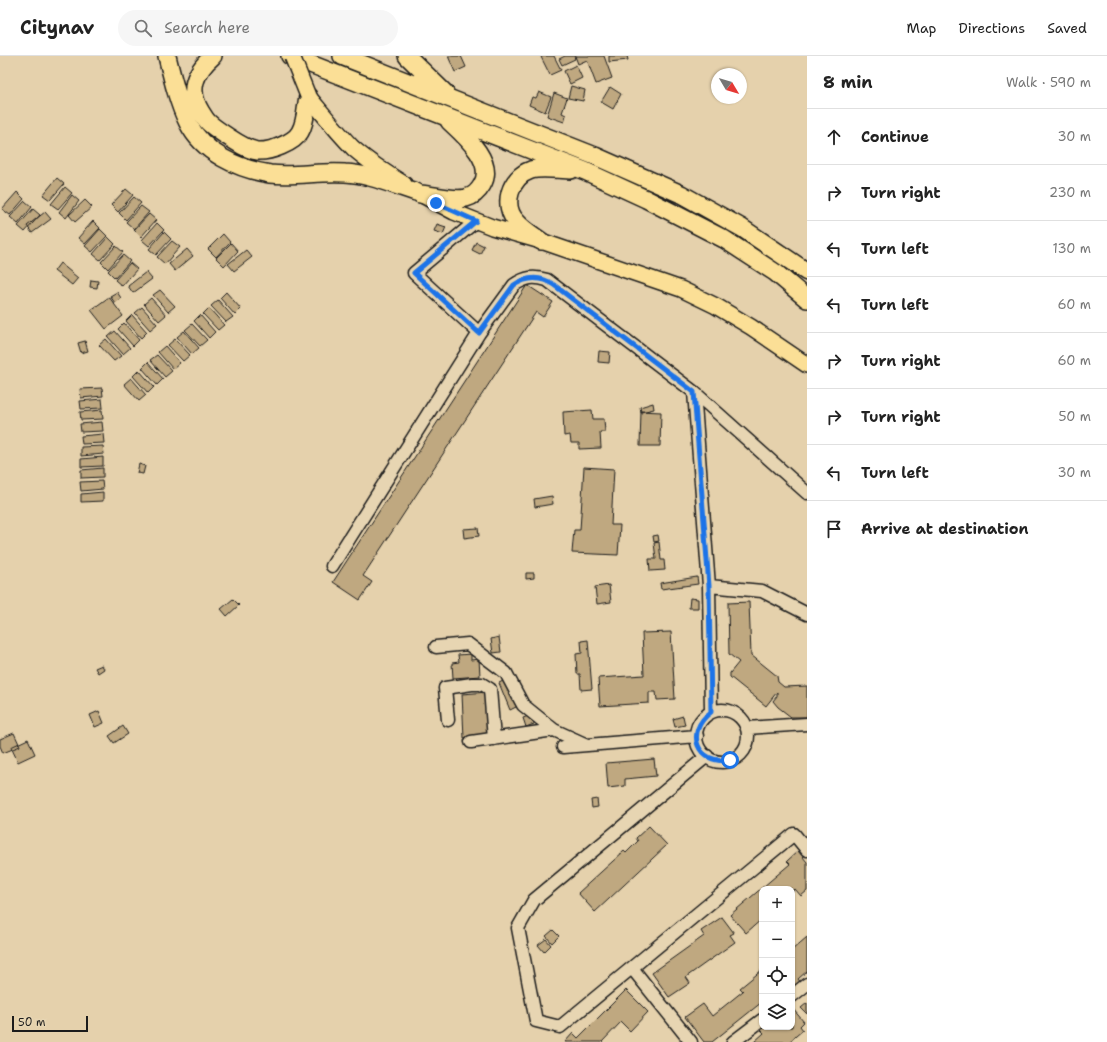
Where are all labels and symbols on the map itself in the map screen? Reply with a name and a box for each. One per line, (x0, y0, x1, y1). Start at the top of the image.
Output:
north arrow (711, 68, 747, 104)
route end (427, 194, 445, 212)
route start (721, 751, 739, 769)
scale bar (12, 1014, 88, 1033)

